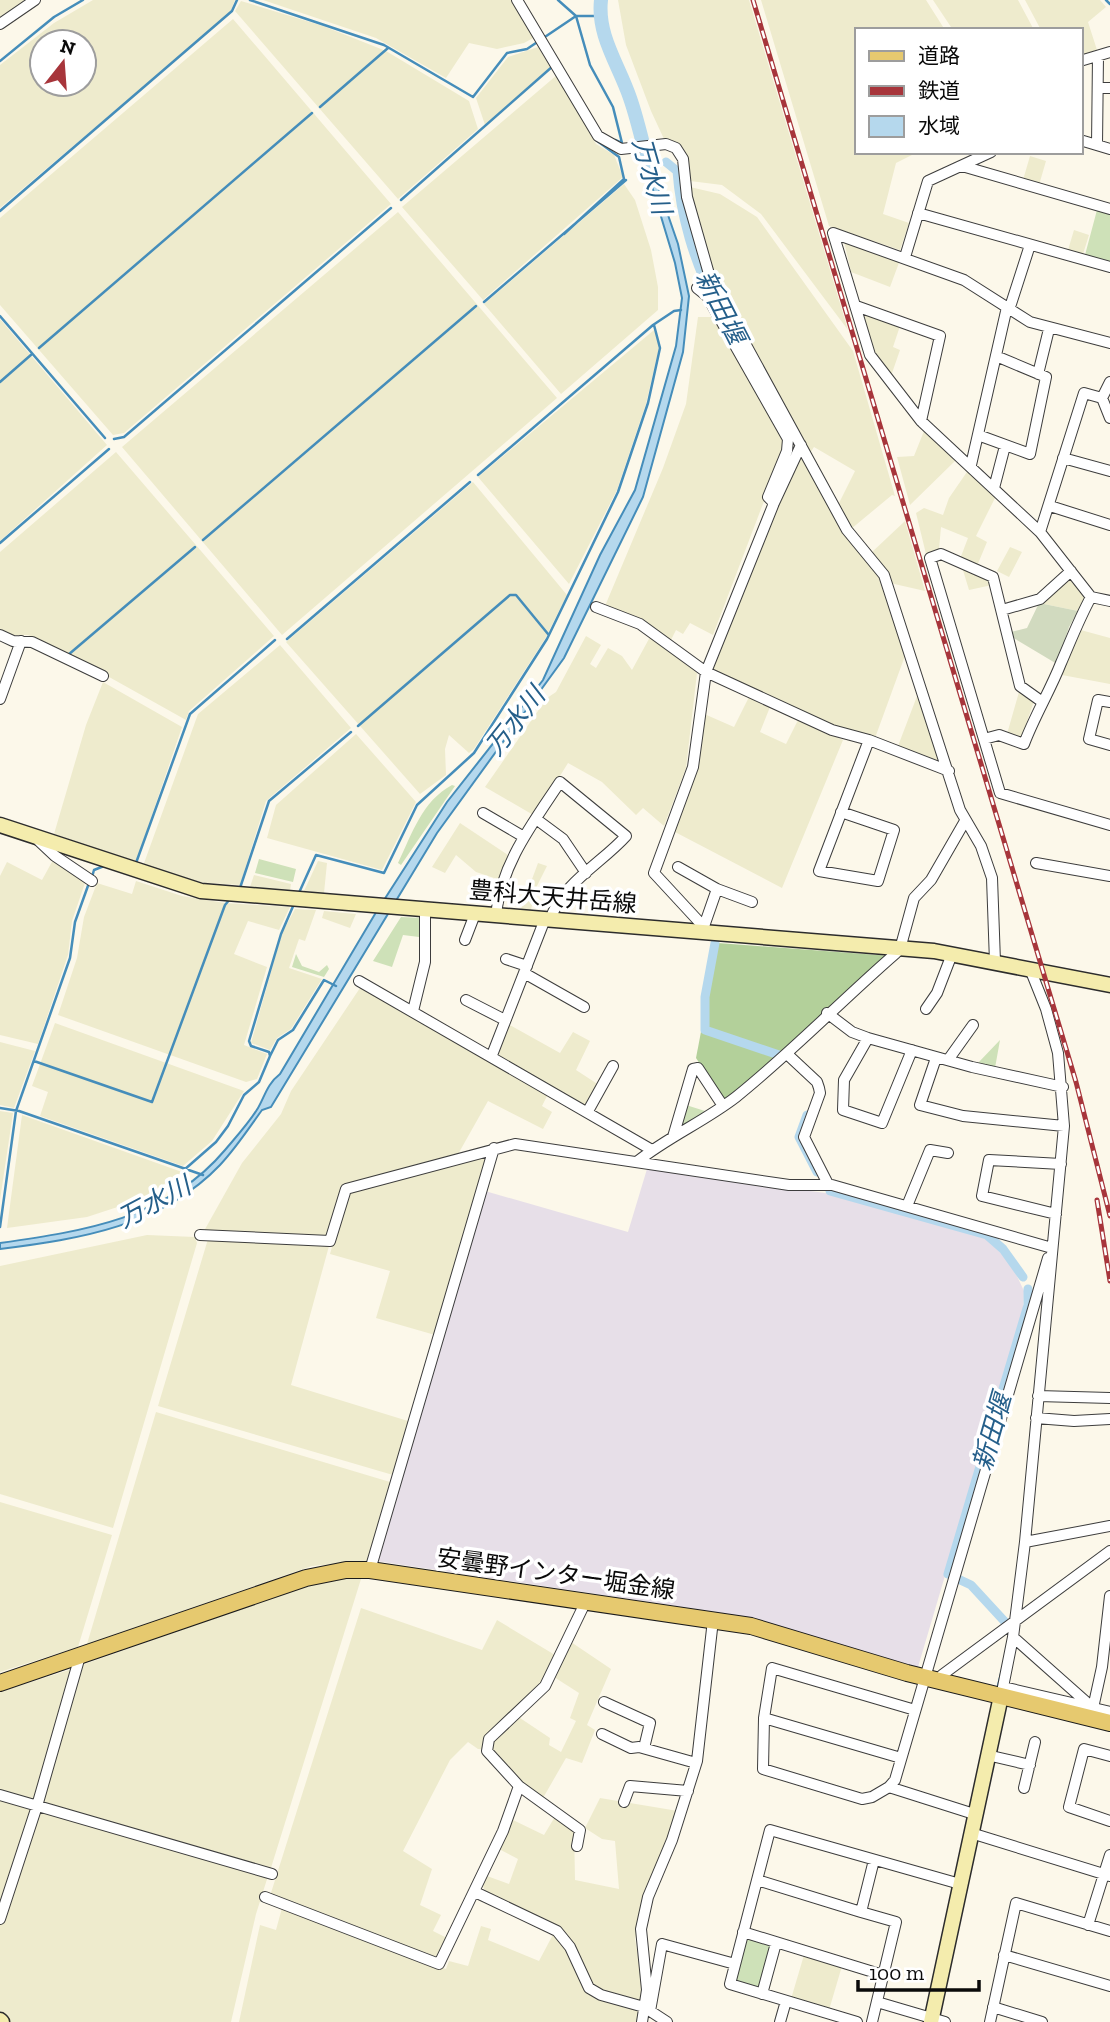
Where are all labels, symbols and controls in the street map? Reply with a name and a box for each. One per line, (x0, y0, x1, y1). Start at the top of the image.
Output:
north arrow (28, 28, 98, 98)
legend (855, 28, 1082, 154)
text: N (58, 34, 78, 60)
text: 道路 (918, 43, 960, 68)
text: 鉄道 (918, 78, 960, 103)
text: 水域 (918, 113, 960, 138)
water label: 万水川 (626, 134, 679, 221)
water label: 新田堰 (689, 265, 755, 353)
water label: 万水川 (478, 678, 553, 762)
street label: 豊科大天井岳線 (468, 875, 638, 918)
water label: 万水川 (112, 1168, 199, 1234)
water label: 新田堰 (966, 1386, 1019, 1474)
street label: 安曇野インター堀金線 (435, 1542, 677, 1605)
scale bar (858, 1948, 979, 1992)
text: 100 m (869, 1960, 924, 1985)

